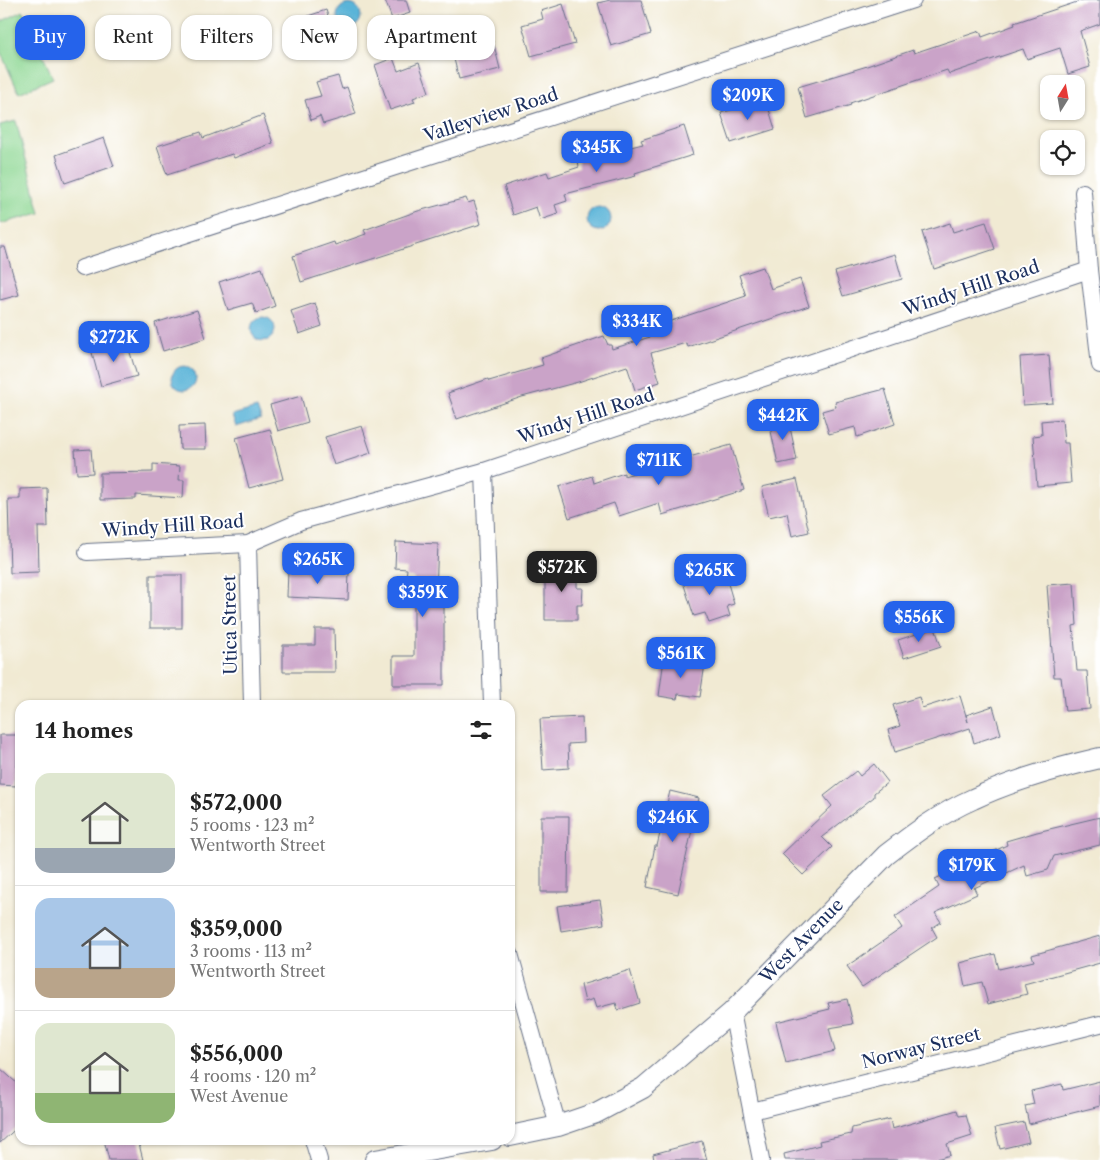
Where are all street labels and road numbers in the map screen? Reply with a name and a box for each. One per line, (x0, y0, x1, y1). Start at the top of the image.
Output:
street label: Valleyview Road (420, 83, 561, 147)
street label: Windy Hill Road (899, 256, 1042, 321)
street label: Windy Hill Road (514, 384, 657, 449)
street label: Windy Hill Road (100, 510, 245, 542)
street label: Utica Street (218, 574, 242, 675)
street label: West Avenue (754, 894, 848, 989)
street label: Norway Street (859, 1022, 983, 1073)

